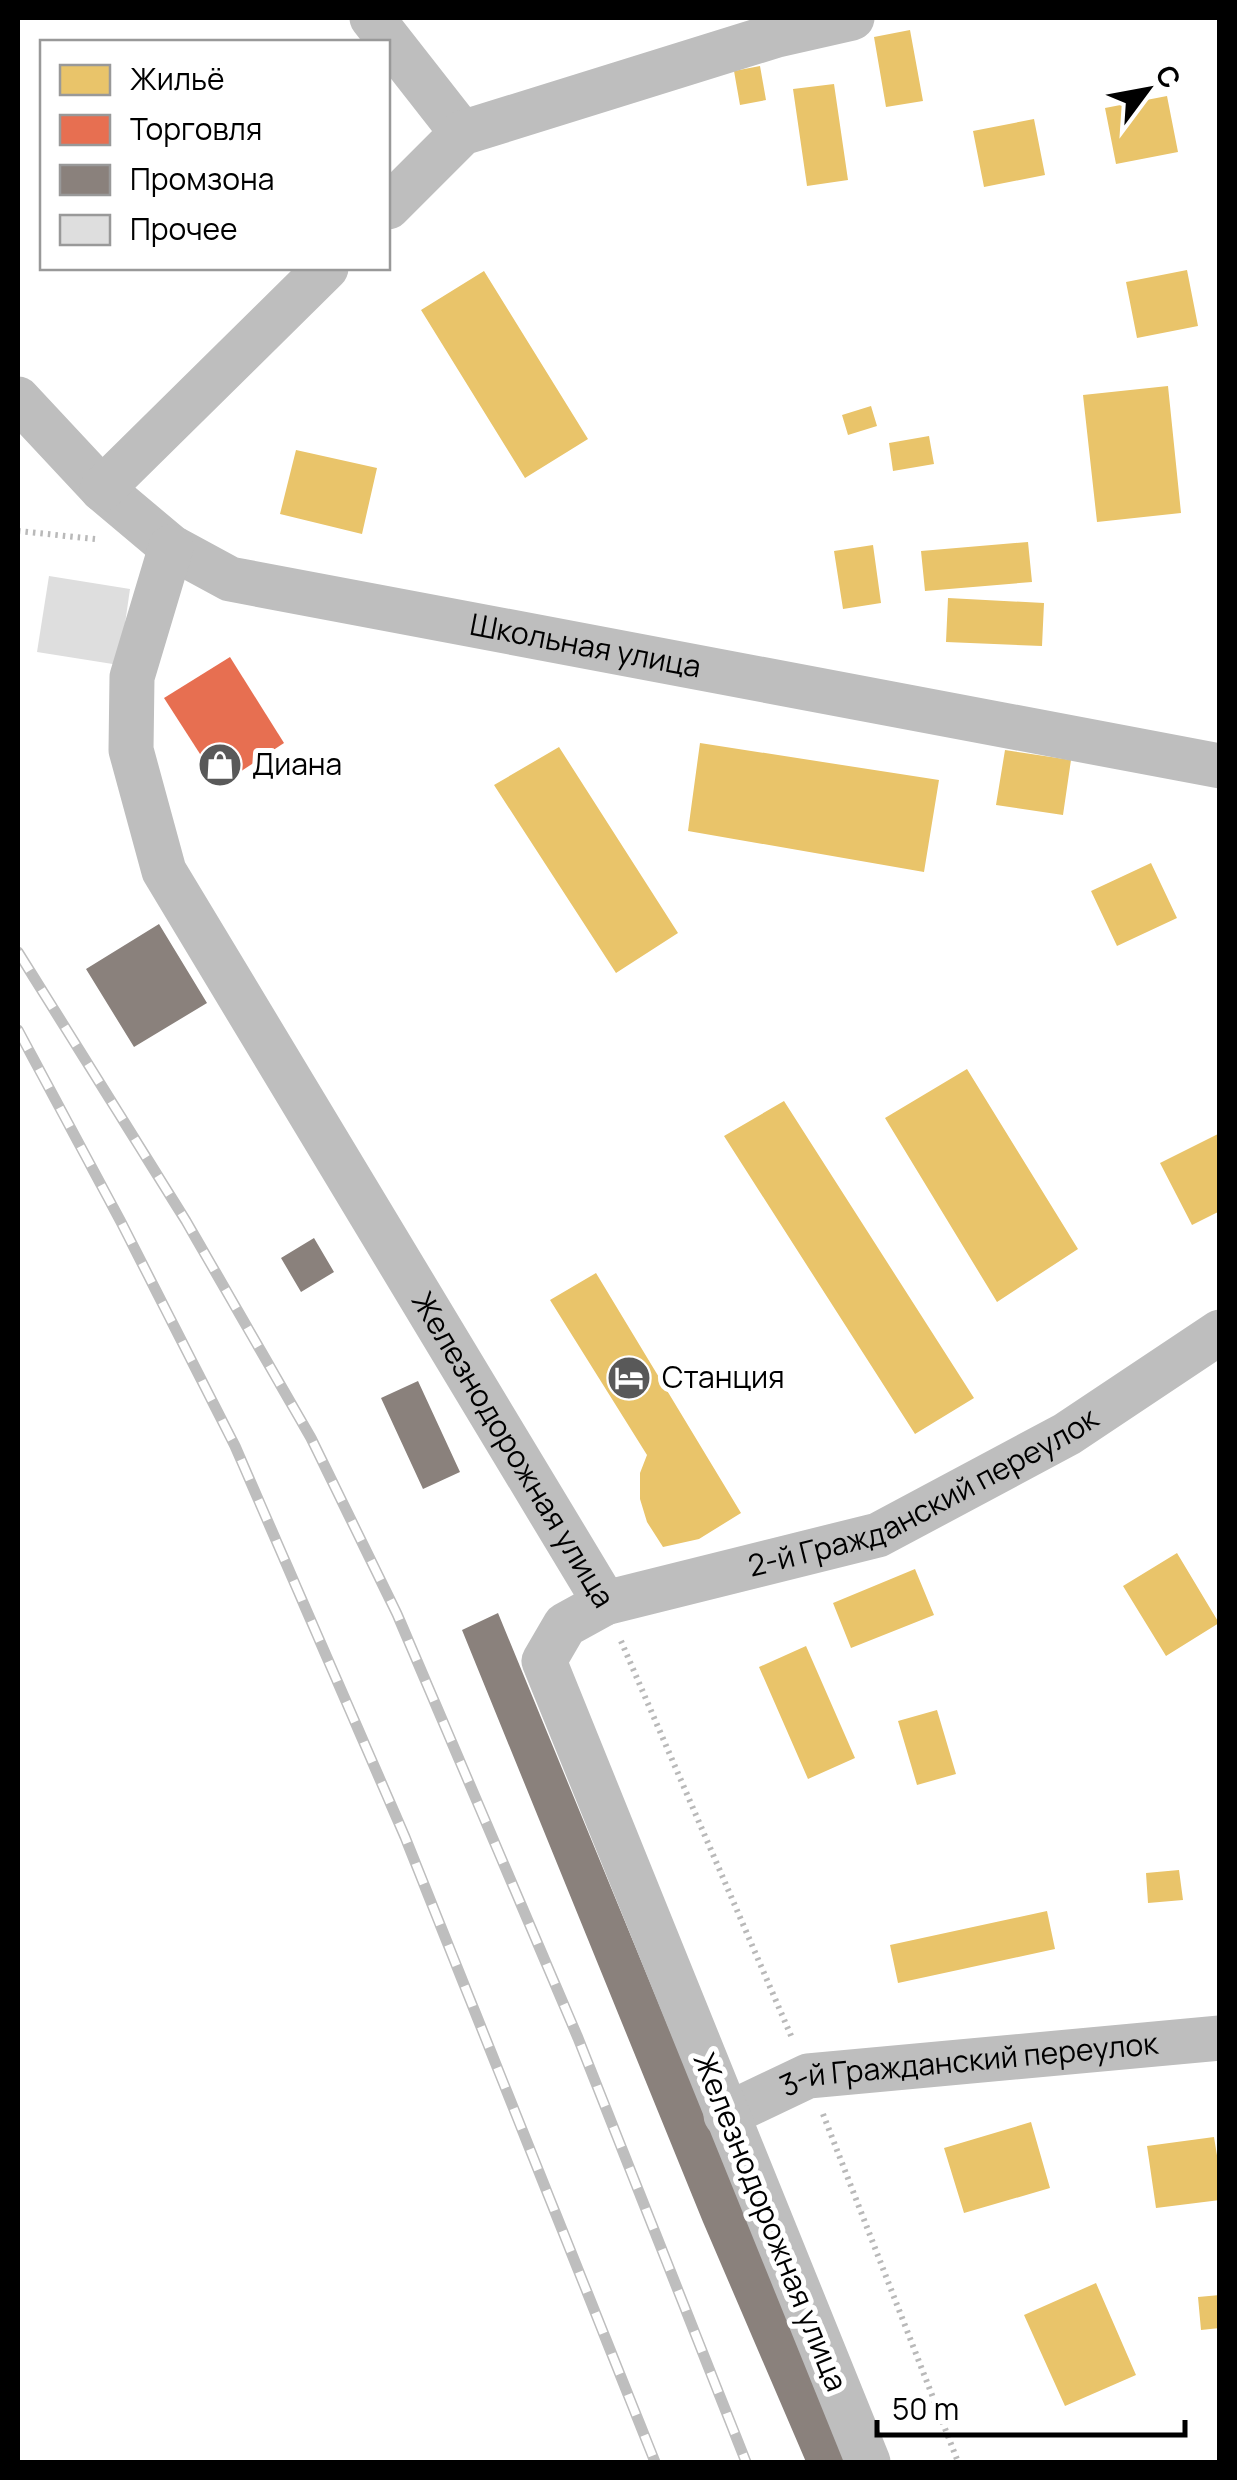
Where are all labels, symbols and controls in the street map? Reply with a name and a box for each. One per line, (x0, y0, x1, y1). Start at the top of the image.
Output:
legend (40, 40, 390, 270)
north arrow (1097, 40, 1197, 140)
text: С (1147, 57, 1191, 95)
text: Жильё (130, 58, 225, 99)
text: Торговля (130, 108, 262, 149)
text: Промзона (130, 158, 274, 199)
text: Прочее (130, 208, 238, 249)
street label: Школьная улица (467, 603, 704, 687)
shop icon: Диана (197, 742, 243, 788)
place label: Диана (252, 743, 342, 784)
street label: Железнодорожная улица (403, 1284, 625, 1615)
hotel icon: Станция (606, 1355, 652, 1401)
place label: Станция (662, 1356, 785, 1397)
street label: 2-й Гражданский переулок (743, 1397, 1106, 1586)
street label: 3-й Гражданский переулок (772, 2022, 1161, 2106)
street label: Железнодорожная улица (685, 2046, 858, 2397)
scale bar (877, 2375, 1184, 2437)
text: 50 m (892, 2388, 959, 2429)

